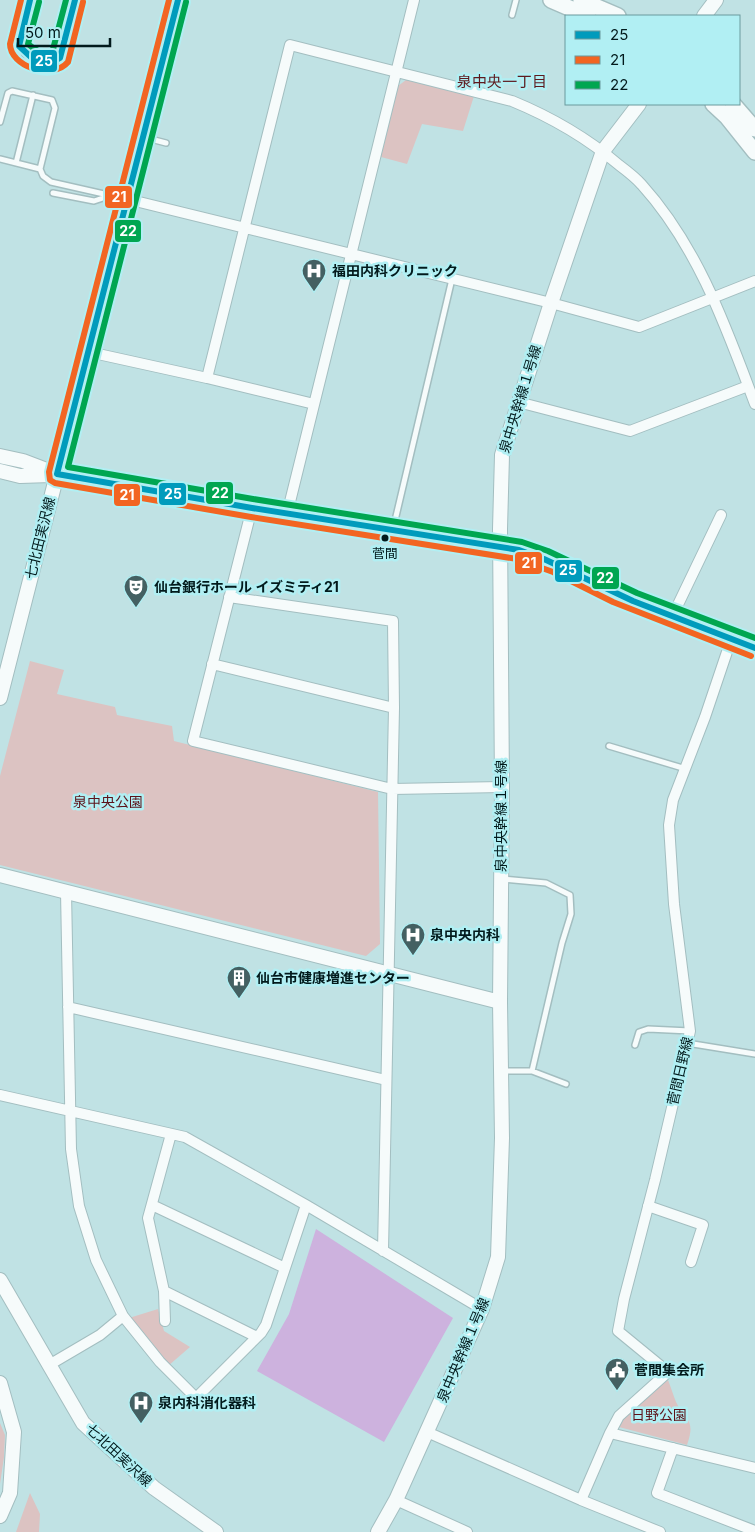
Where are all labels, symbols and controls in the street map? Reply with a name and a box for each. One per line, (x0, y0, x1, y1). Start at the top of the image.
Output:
scale bar (18, 15, 110, 47)
legend (565, 15, 740, 105)
text: 50 m (25, 23, 61, 42)
text: 25 (610, 25, 628, 44)
line badge: 25 (30, 49, 58, 73)
text: 21 (610, 50, 625, 69)
text: 25 (35, 52, 53, 69)
district label: 泉中央一丁目 (457, 72, 547, 91)
text: 22 (610, 75, 628, 94)
line badge: 21 (104, 185, 133, 209)
text: 21 (112, 188, 126, 205)
line badge: 22 (114, 219, 142, 243)
text: 22 (119, 222, 137, 239)
hospital icon: 福田内科クリニック (301, 258, 327, 292)
place label: 福田内科クリニック (332, 262, 458, 279)
street label: 泉中央幹線１号線 (495, 343, 544, 455)
line badge: 22 (205, 481, 234, 505)
line badge: 25 (158, 482, 187, 506)
line badge: 21 (113, 483, 141, 507)
text: 22 (211, 484, 229, 501)
text: 25 (164, 485, 182, 502)
text: 21 (120, 486, 134, 503)
street label: 七北田実沢線 (21, 495, 58, 581)
marker: 菅間 (380, 533, 390, 543)
place label: 菅間 (372, 545, 398, 561)
line badge: 21 (514, 551, 543, 575)
text: 21 (522, 554, 536, 571)
line badge: 25 (554, 559, 583, 583)
text: 25 (559, 561, 577, 578)
line badge: 22 (591, 566, 620, 590)
text: 22 (596, 569, 614, 586)
theatre icon: 仙台銀行ホール イズミティ21 (123, 574, 149, 608)
place label: 仙台銀行ホール イズミティ21 (154, 578, 339, 595)
street label: 泉中央幹線１号線 (492, 760, 509, 872)
park label: 泉中央公園 (73, 793, 143, 810)
hospital icon: 泉中央内科 (400, 922, 426, 956)
place label: 泉中央内科 (430, 926, 500, 943)
building icon: 仙台市健康増進センター (226, 965, 252, 999)
place label: 仙台市健康増進センター (256, 969, 410, 986)
street label: 菅間日野線 (663, 1035, 696, 1107)
street label: 泉中央幹線１号線 (433, 1295, 492, 1405)
public building icon: 菅間集会所 (604, 1357, 630, 1391)
place label: 菅間集会所 (634, 1361, 704, 1378)
hospital icon: 泉内科消化器科 (128, 1390, 154, 1424)
place label: 泉内科消化器科 (158, 1394, 256, 1411)
park label: 日野公園 (631, 1406, 687, 1423)
street label: 七北田実沢線 (83, 1420, 156, 1489)

